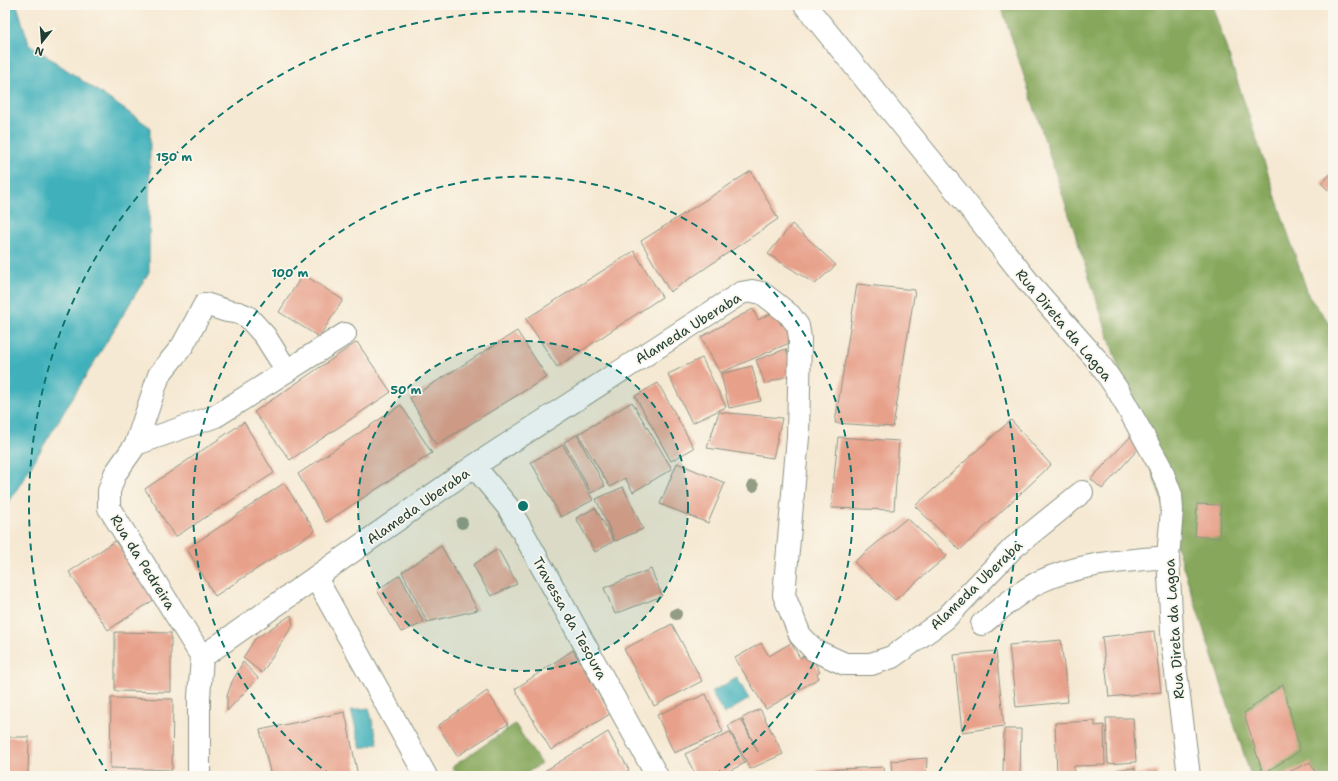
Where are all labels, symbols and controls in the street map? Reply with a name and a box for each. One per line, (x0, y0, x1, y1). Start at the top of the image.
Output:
north arrow (22, 22, 62, 62)
text: N (33, 43, 46, 60)
text: 150 m (156, 149, 192, 165)
text: 100 m (272, 265, 309, 281)
street label: Rua Direta da Lagoa (1012, 265, 1116, 385)
street label: Alameda Uberaba (632, 288, 745, 368)
text: 50 m (391, 382, 422, 398)
street label: Alameda Uberaba (363, 464, 473, 548)
centre of rings (516, 499, 530, 513)
street label: Rua da Pedreira (107, 511, 180, 613)
street label: Alameda Uberaba (926, 536, 1026, 634)
street label: Travessa da Tesoura (529, 553, 611, 683)
street label: Rua Direta da Lagoa (1160, 558, 1188, 700)

